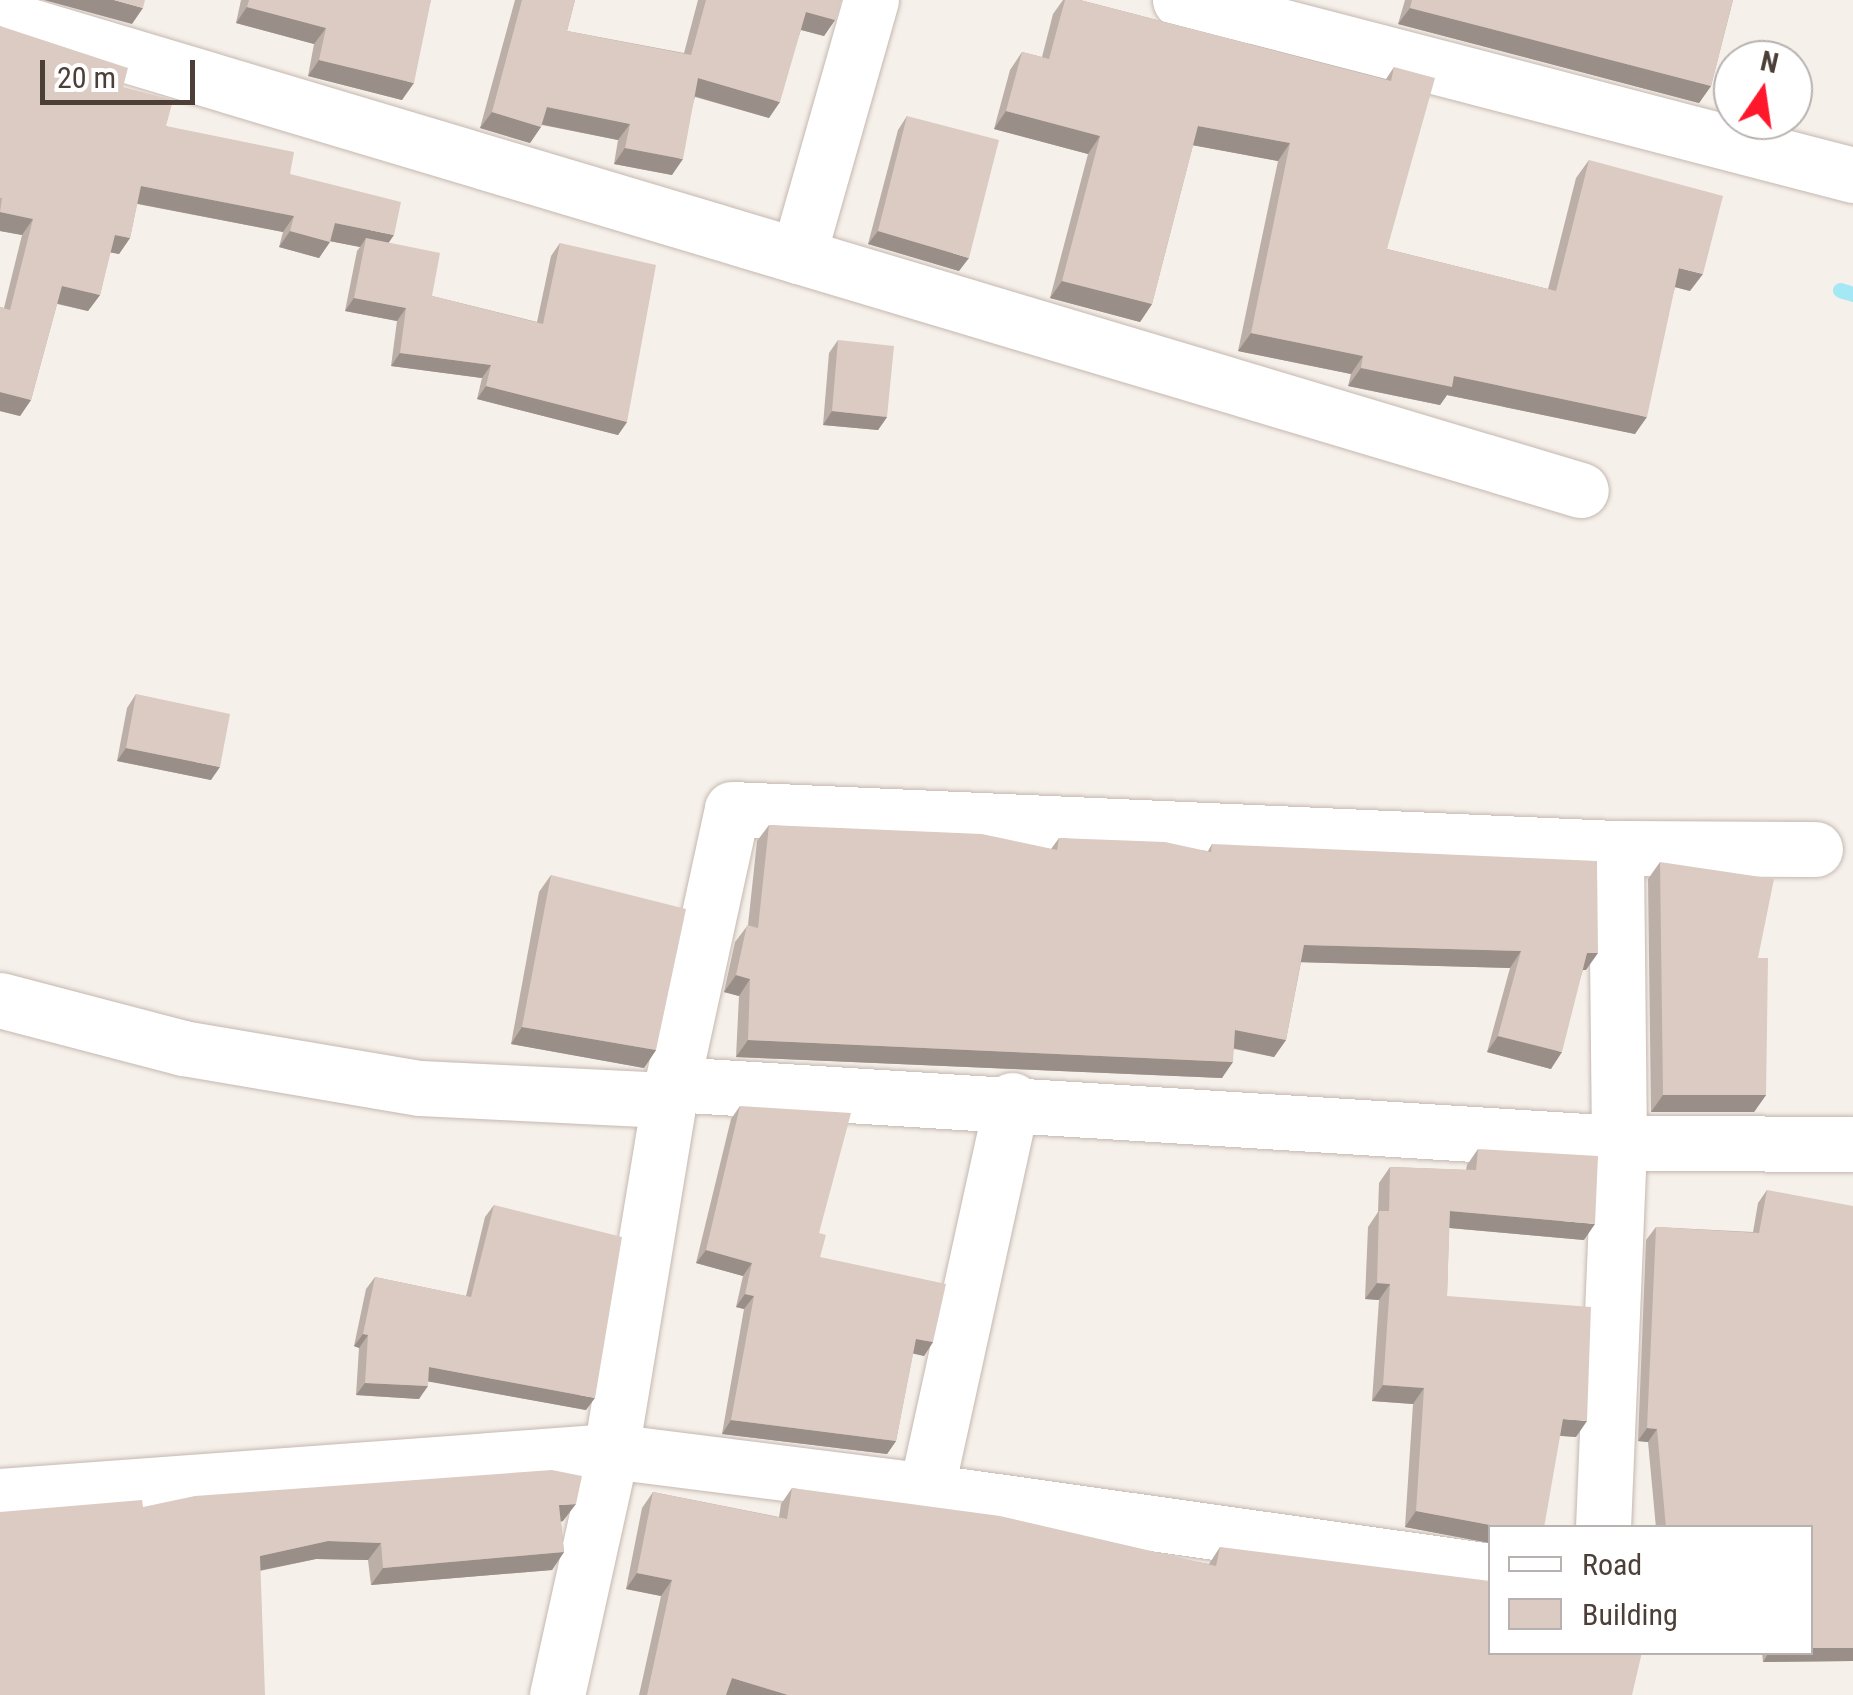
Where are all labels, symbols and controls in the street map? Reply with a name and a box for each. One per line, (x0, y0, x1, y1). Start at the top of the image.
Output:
scale bar (45, 40, 200, 102)
north arrow (1713, 40, 1813, 140)
text: N (1757, 44, 1781, 80)
text: 20 m (57, 60, 116, 95)
legend (1488, 1525, 1813, 1655)
text: Road (1582, 1547, 1642, 1582)
text: Building (1582, 1597, 1678, 1632)

